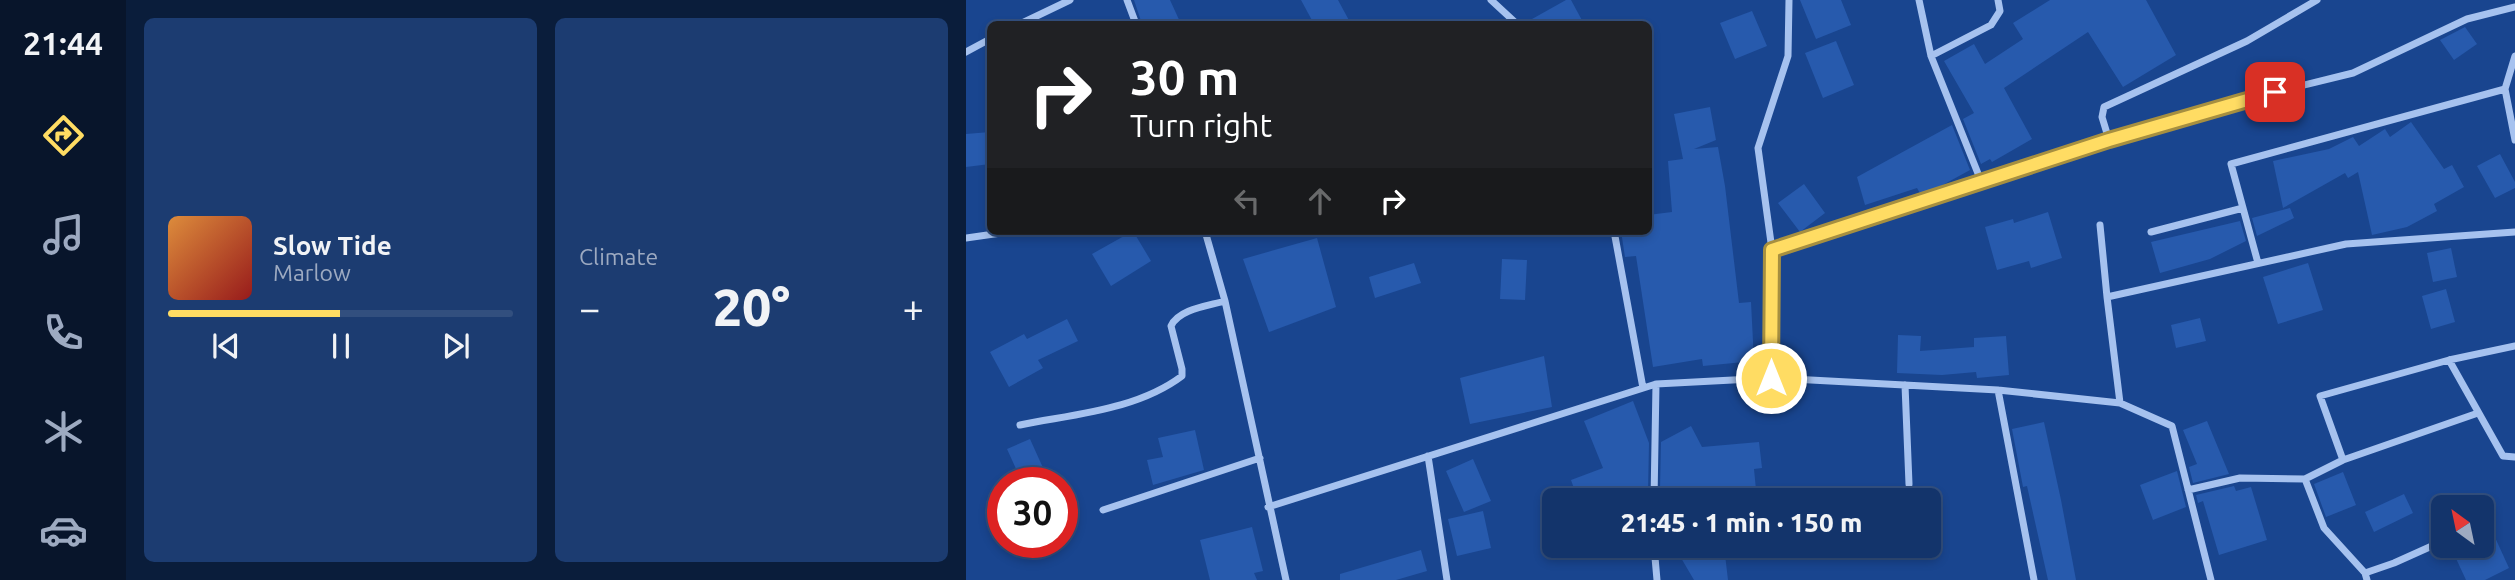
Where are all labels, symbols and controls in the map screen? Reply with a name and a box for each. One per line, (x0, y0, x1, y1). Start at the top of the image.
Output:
text: 21:44 (23, 25, 103, 61)
icon: right (1015, 49, 1106, 140)
text: 30 m (1130, 49, 1239, 104)
pin (2245, 62, 2305, 122)
icon: arrive (2256, 73, 2294, 111)
text: Turn right (1130, 107, 1272, 143)
icon: directions (39, 111, 88, 160)
icon: left (1228, 182, 1266, 220)
icon: ahead (1301, 182, 1339, 220)
icon: right (1374, 182, 1412, 220)
icon: music (39, 210, 88, 259)
text: Slow Tide (273, 231, 392, 260)
text: Climate (579, 244, 658, 269)
text: Marlow (273, 260, 351, 285)
text: 20° (713, 278, 790, 336)
text: − (579, 287, 600, 329)
text: + (903, 287, 924, 329)
icon: phone (39, 308, 88, 357)
icon: previous (207, 327, 245, 365)
icon: pause (322, 327, 360, 365)
icon: next (437, 327, 475, 365)
position arrow (1734, 341, 1808, 415)
icon: climate (39, 407, 88, 456)
speed limit sign: 30 (987, 467, 1078, 558)
north arrow (2431, 495, 2494, 558)
map controls (2431, 495, 2494, 558)
icon: car (39, 506, 88, 555)
text: 21:45 · 1 min · 150 m (1621, 508, 1862, 537)

